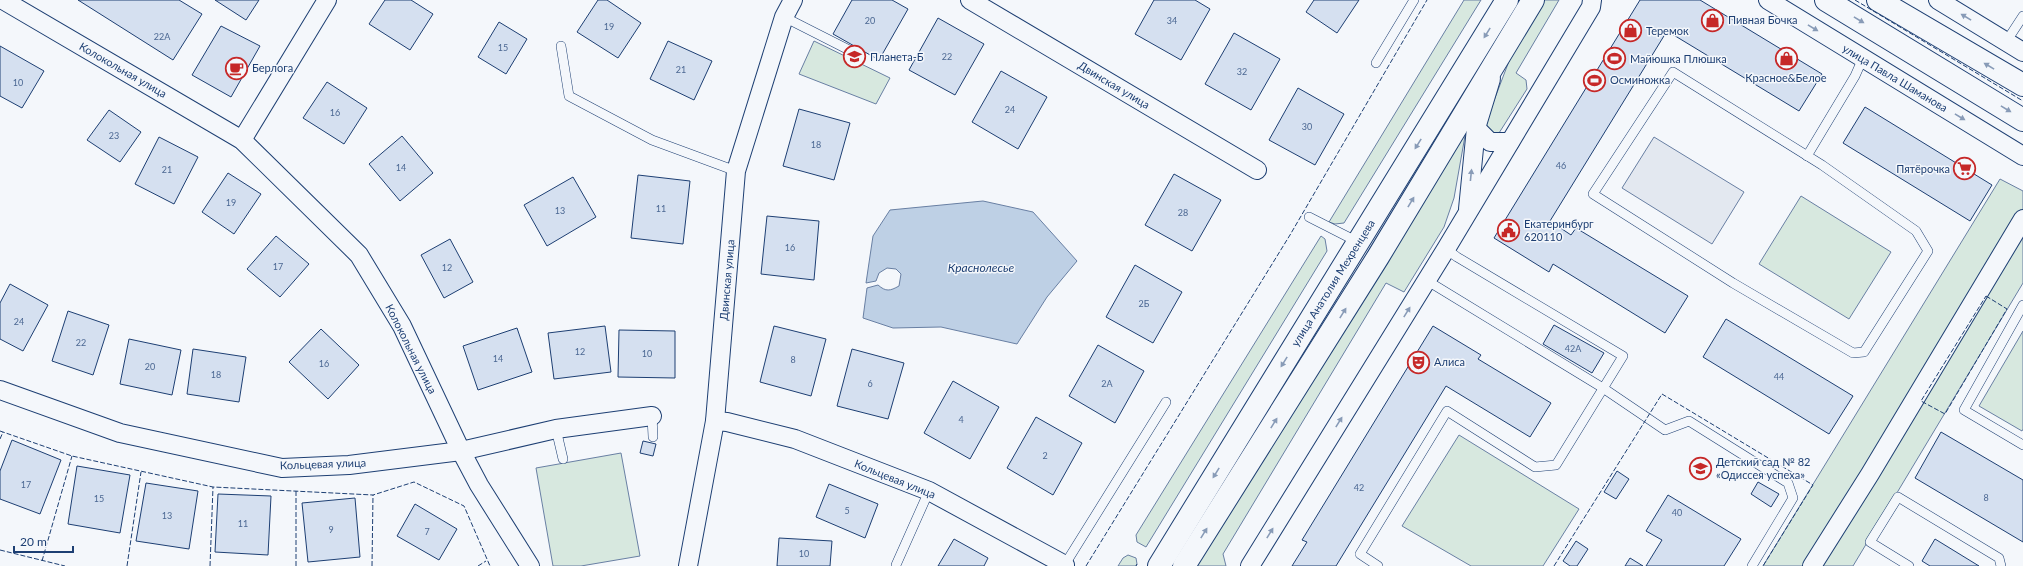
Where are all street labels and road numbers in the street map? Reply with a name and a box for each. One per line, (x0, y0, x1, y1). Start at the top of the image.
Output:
street label: Колокольная улица (77, 39, 169, 100)
street label: улица Павла Шаманова (1840, 41, 1950, 114)
street label: Двинская улица (1076, 58, 1152, 111)
street label: улица Анатолия Мехренцева (1288, 217, 1377, 348)
street label: Двинская улица (716, 239, 737, 321)
street label: Колокольная улица (383, 302, 440, 396)
street label: Кольцевая улица (280, 455, 366, 472)
street label: Кольцевая улица (853, 456, 938, 501)

